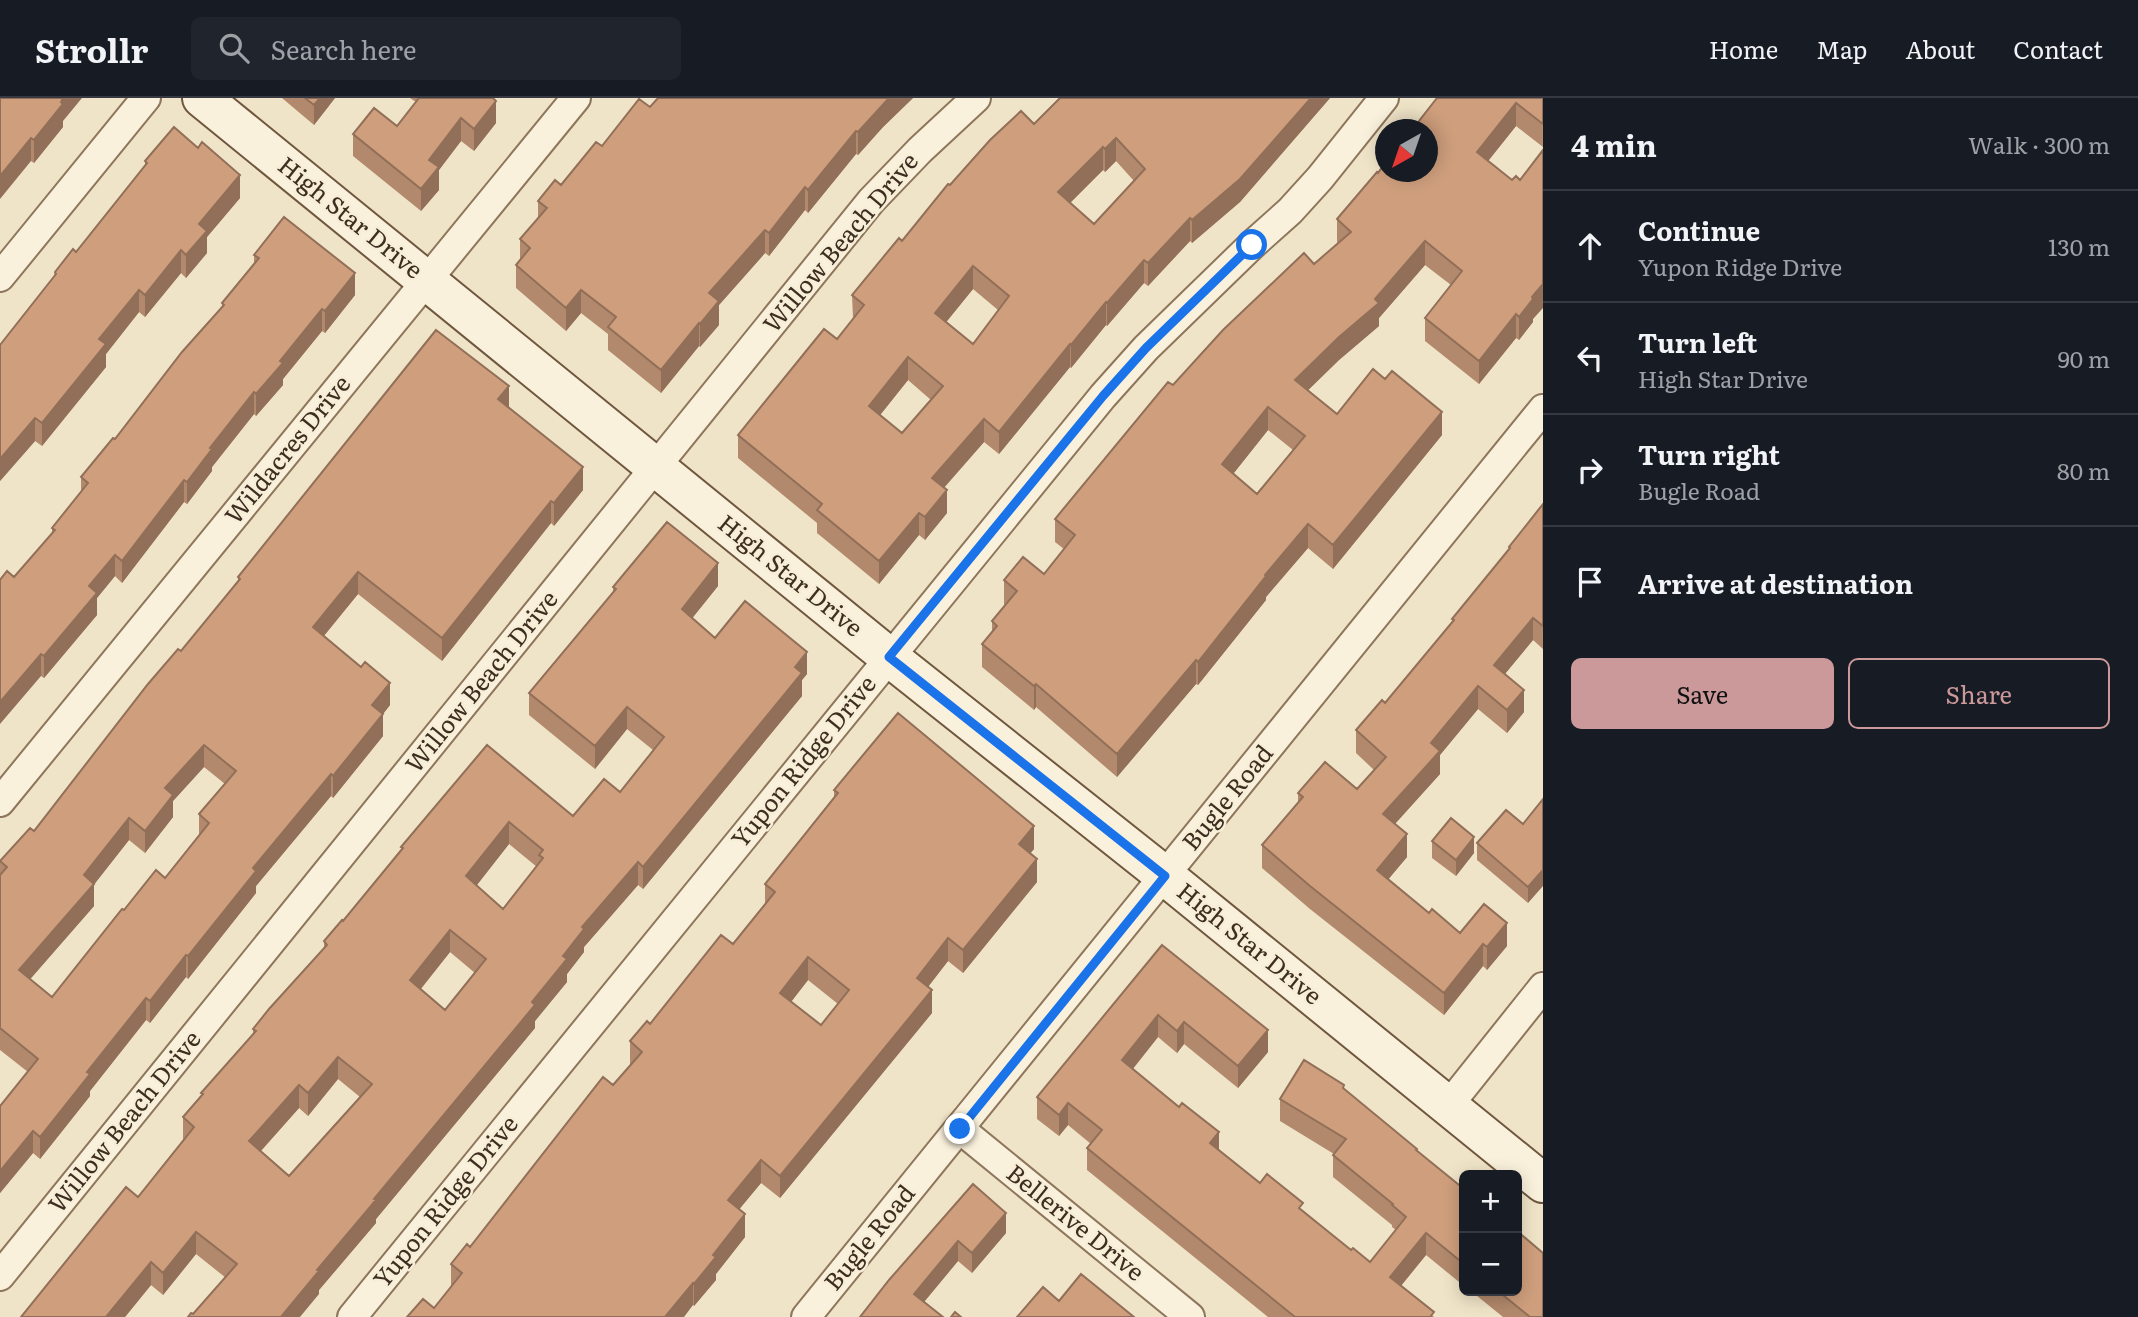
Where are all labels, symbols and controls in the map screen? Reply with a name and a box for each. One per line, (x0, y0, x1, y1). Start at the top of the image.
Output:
search box (191, 17, 681, 80)
text: Strollr (35, 24, 149, 73)
icon: search (215, 29, 253, 67)
text: Search here (271, 29, 416, 68)
text: Home (1709, 31, 1778, 66)
text: Map (1816, 31, 1867, 66)
text: About (1905, 31, 1975, 66)
text: Contact (2013, 31, 2103, 66)
north arrow (1375, 119, 1438, 182)
text: 4 min (1571, 122, 1657, 166)
text: Walk · 300 m (1968, 127, 2110, 161)
street label: Willow Beach Drive (753, 144, 925, 339)
street label: High Star Drive (272, 147, 432, 285)
text: Continue (1638, 210, 1760, 249)
icon: ahead (1571, 227, 1609, 265)
route start (1236, 229, 1267, 260)
text: 130 m (2048, 229, 2110, 263)
text: Yupon Ridge Drive (1638, 249, 1842, 283)
text: Turn left (1638, 322, 1757, 361)
icon: left (1571, 339, 1609, 377)
text: 90 m (2058, 341, 2110, 375)
text: High Star Drive (1638, 361, 1808, 395)
street label: Wildacres Drive (215, 366, 357, 531)
text: Turn right (1638, 434, 1780, 473)
icon: right (1571, 451, 1609, 489)
text: 80 m (2057, 453, 2110, 487)
text: Bugle Road (1638, 473, 1760, 507)
street label: High Star Drive (712, 505, 872, 643)
icon: arrive (1571, 563, 1609, 601)
text: Arrive at destination (1638, 563, 1913, 602)
street label: Willow Beach Drive (396, 582, 565, 779)
button: Save (1571, 658, 1834, 729)
button: Share (1848, 658, 2110, 729)
street label: Yupon Ridge Drive (721, 667, 883, 854)
street label: Bugle Road (1172, 736, 1280, 857)
street label: High Star Drive (1171, 873, 1331, 1011)
street label: Willow Beach Drive (39, 1022, 208, 1219)
street label: Yupon Ridge Drive (363, 1107, 525, 1294)
route end (944, 1113, 975, 1144)
street label: Bellerive Drive (1000, 1154, 1153, 1288)
map controls (1459, 1170, 1522, 1296)
button: + (1459, 1170, 1522, 1233)
street label: Bugle Road (814, 1176, 922, 1297)
button: − (1459, 1233, 1522, 1296)

